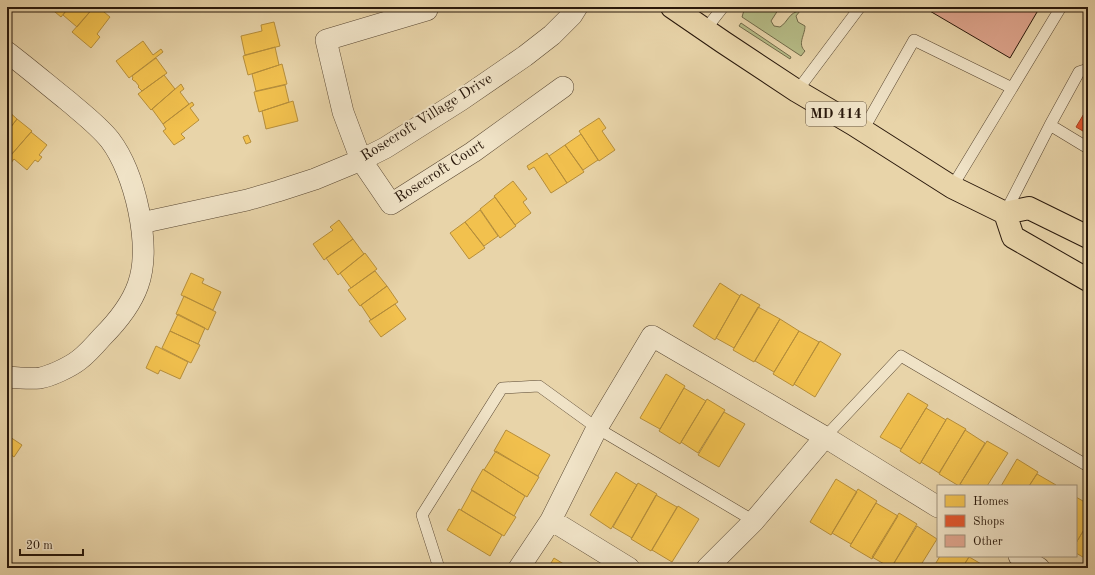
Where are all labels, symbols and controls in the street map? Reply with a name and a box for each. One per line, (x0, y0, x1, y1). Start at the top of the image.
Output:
street label: Rosecroft Village Drive (359, 71, 495, 165)
road number: MD 414 (806, 102, 866, 126)
street label: Rosecroft Court (393, 138, 487, 206)
legend (937, 485, 1077, 557)
text: Homes (973, 496, 1009, 508)
text: Shops (973, 516, 1004, 528)
scale bar (20, 531, 83, 557)
text: Other (973, 536, 1003, 548)
text: 20 m (26, 540, 53, 552)

